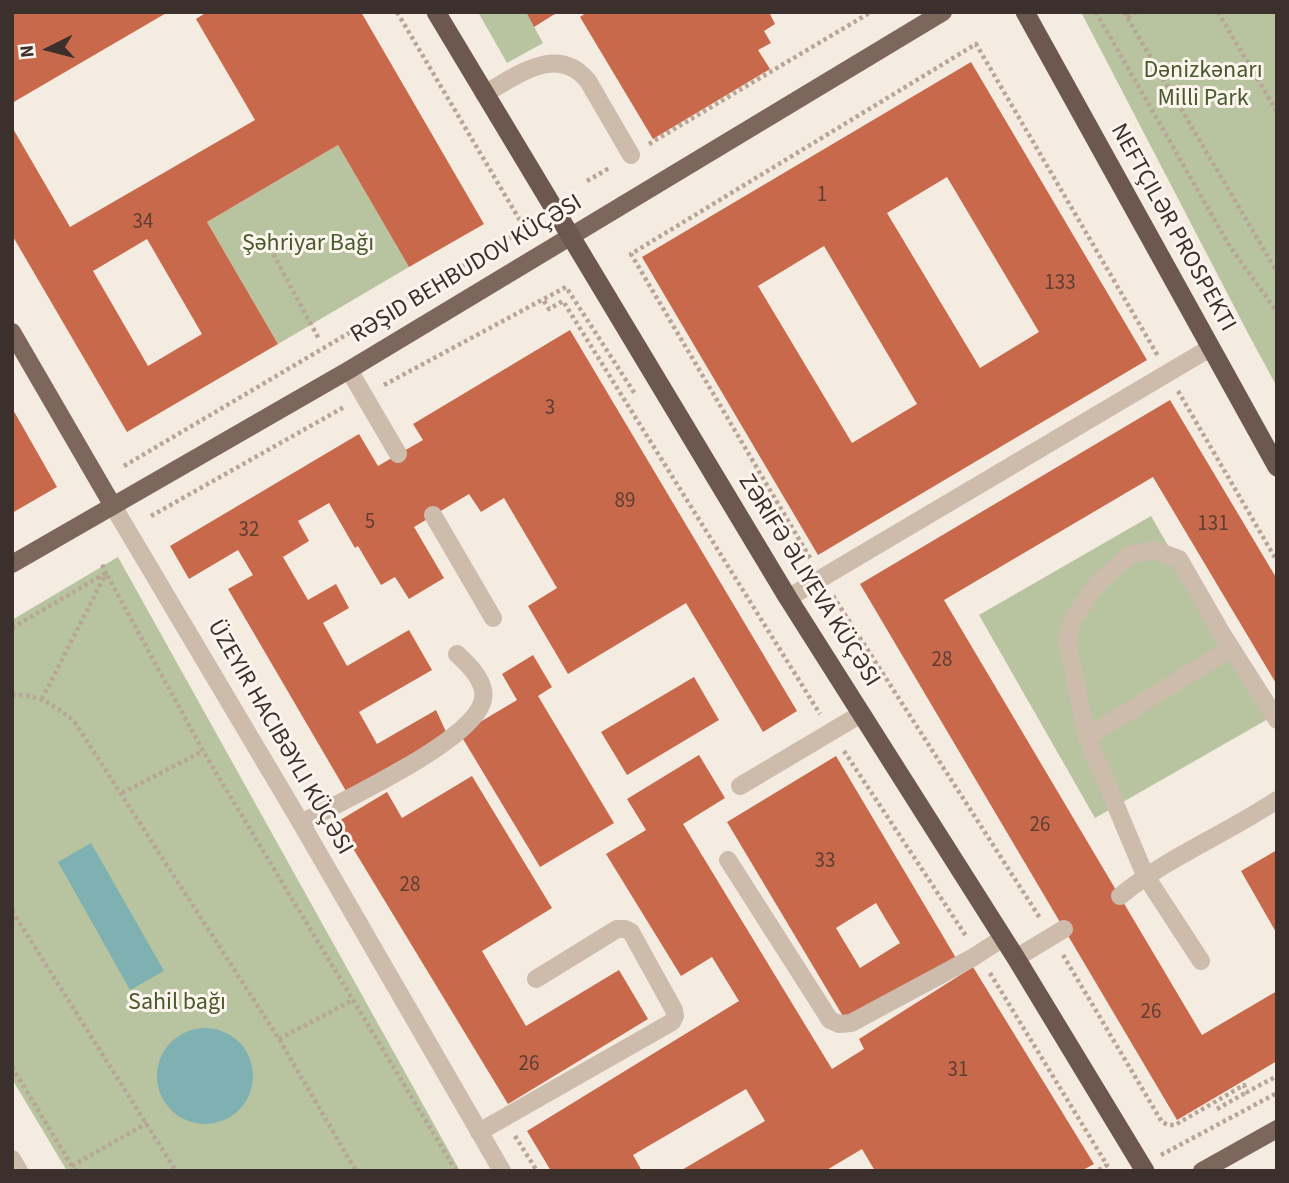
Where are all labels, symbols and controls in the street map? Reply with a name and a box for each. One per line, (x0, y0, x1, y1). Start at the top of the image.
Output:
north arrow (14, 14, 84, 84)
text: N (14, 44, 42, 59)
park label: Dənizkənarı Milli Park (1143, 58, 1263, 114)
street label: NEFTÇILƏR PROSPEKTI (1103, 119, 1241, 337)
house number: 1 (817, 183, 827, 209)
street label: RƏŞID BEHBUDOV KÜÇƏSI (346, 189, 588, 351)
house number: 34 (133, 210, 153, 236)
park label: Şəhriyar Bağı (242, 231, 374, 259)
house number: 133 (1044, 271, 1076, 297)
house number: 3 (545, 396, 555, 422)
street label: ZƏRIFƏ ƏLIYEVA KÜÇƏSI (731, 469, 885, 693)
house number: 89 (615, 489, 635, 515)
house number: 5 (365, 510, 375, 536)
house number: 131 (1197, 512, 1229, 538)
house number: 32 (239, 518, 259, 544)
street label: ÜZEYIR HACIBƏYLI KÜÇƏSI (200, 615, 358, 861)
house number: 28 (932, 648, 952, 674)
house number: 26 (1030, 813, 1050, 839)
house number: 33 (815, 849, 835, 875)
house number: 28 (400, 873, 420, 899)
park label: Sahil bağı (128, 990, 226, 1018)
house number: 26 (1141, 1000, 1161, 1026)
house number: 26 (519, 1052, 539, 1078)
house number: 31 (948, 1058, 968, 1084)

